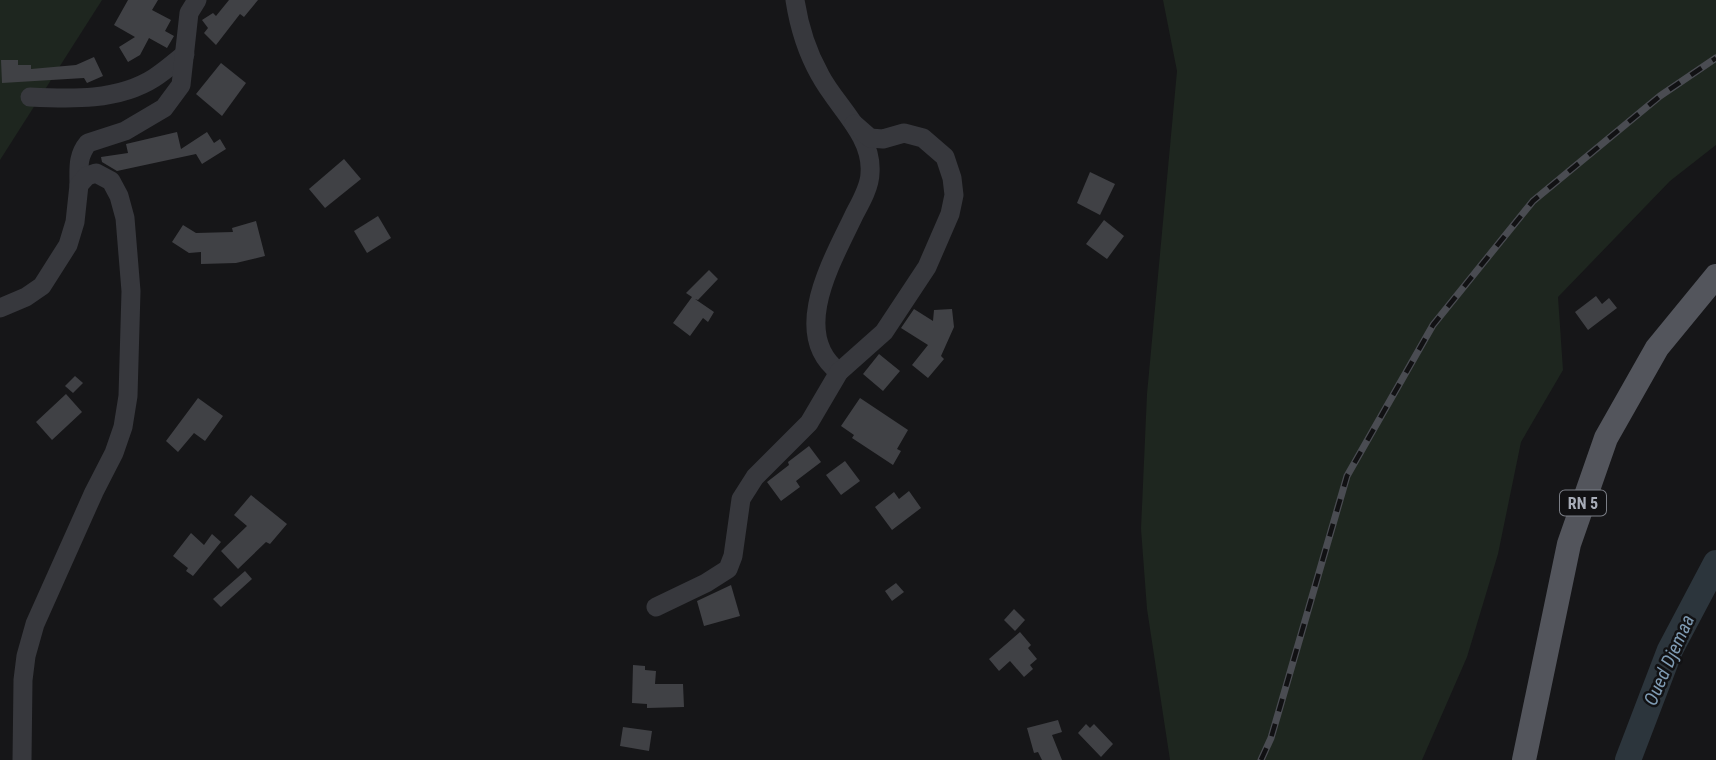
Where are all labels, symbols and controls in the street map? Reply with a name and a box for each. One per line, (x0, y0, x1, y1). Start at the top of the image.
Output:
road number: RN 5 (1560, 490, 1606, 516)
water label: Oued Djemaa (1639, 611, 1699, 709)

